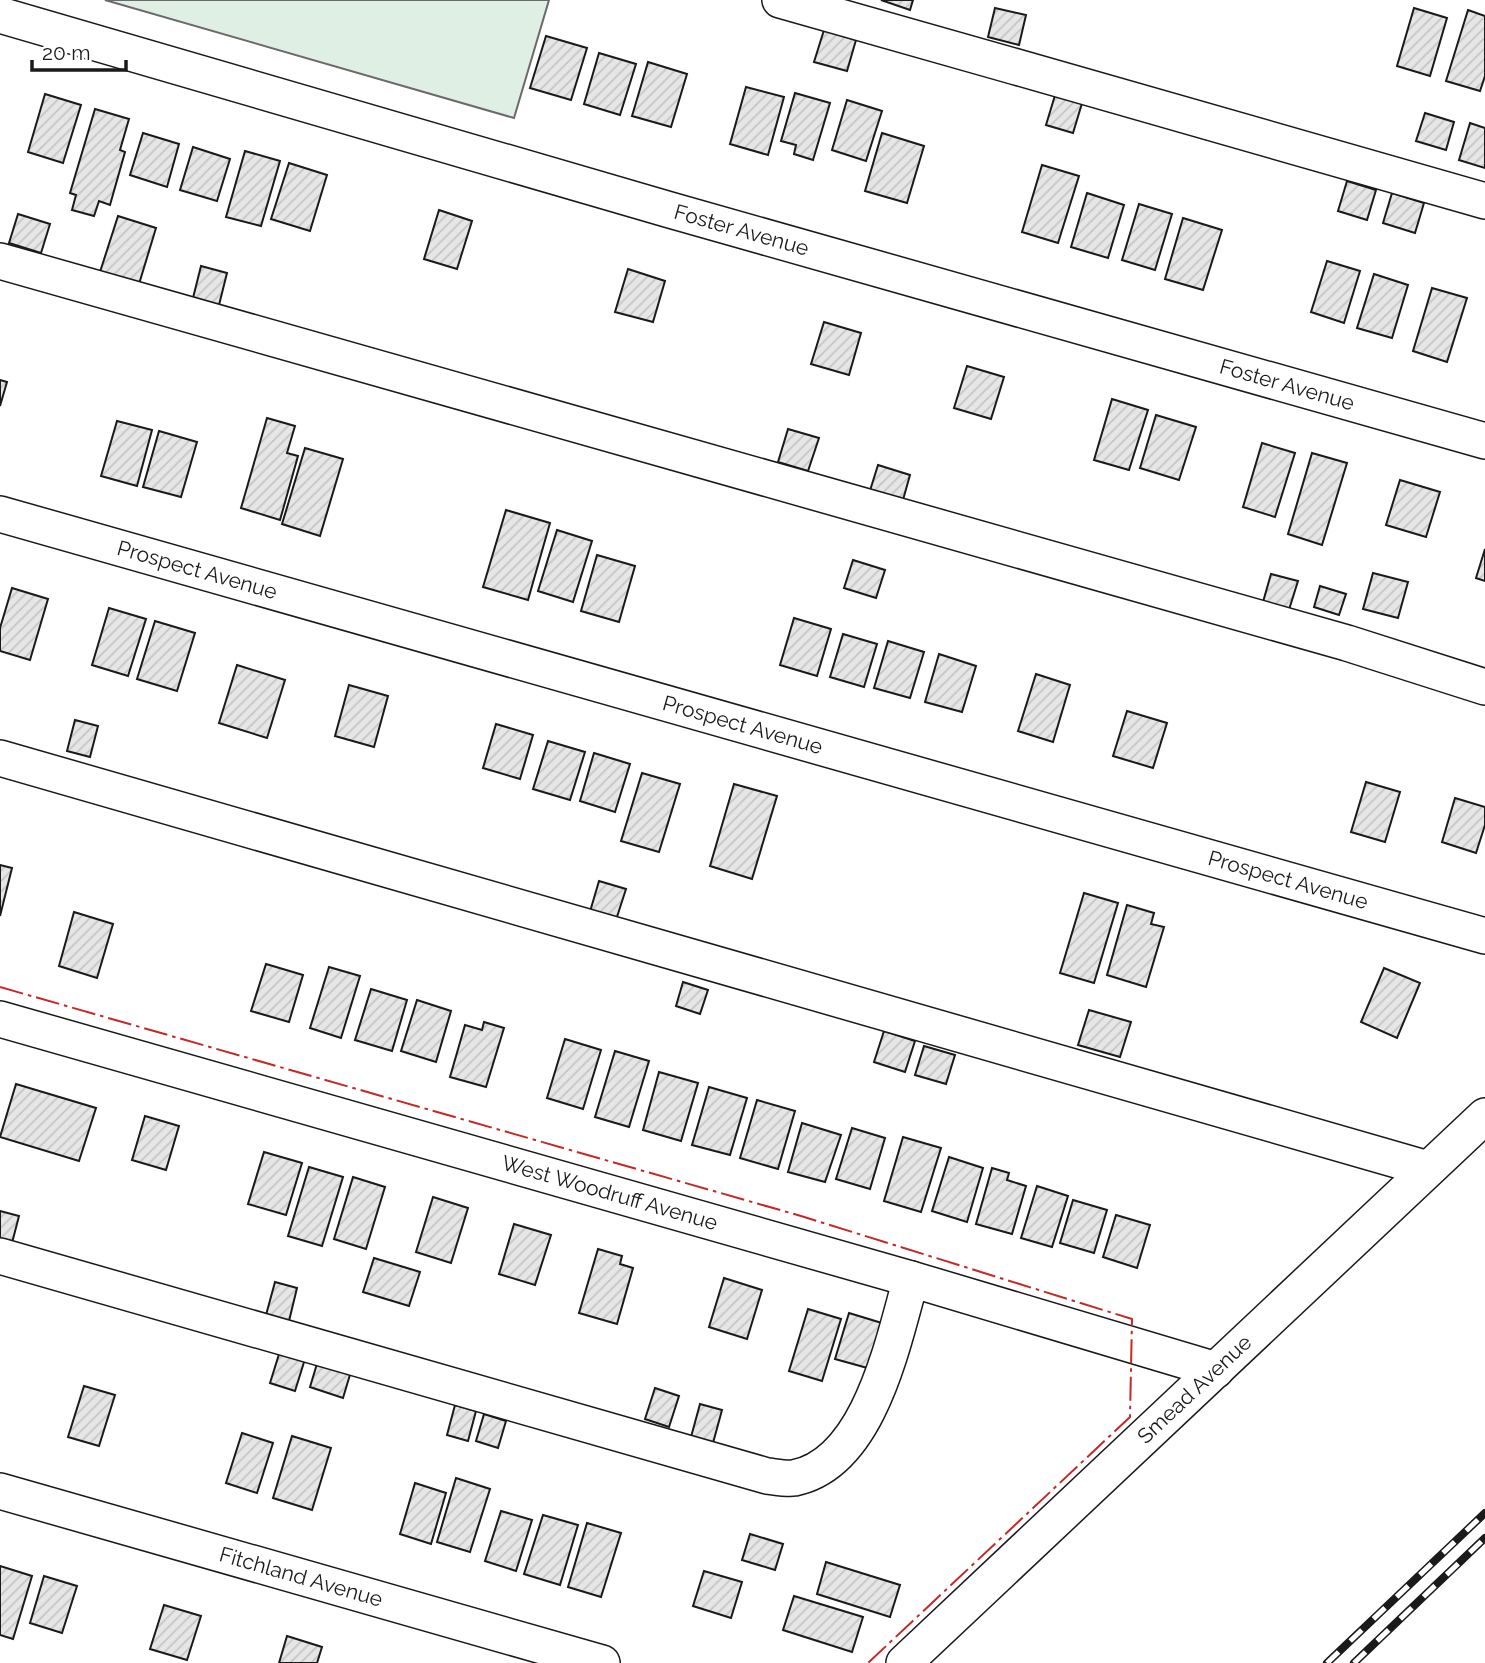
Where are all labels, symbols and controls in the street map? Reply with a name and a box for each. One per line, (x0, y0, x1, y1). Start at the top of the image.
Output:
scale bar (32, 28, 126, 72)
text: 20 m (42, 40, 90, 65)
street label: Foster Avenue (671, 199, 812, 261)
street label: Foster Avenue (1217, 353, 1357, 415)
street label: Prospect Avenue (115, 535, 280, 604)
street label: Prospect Avenue (660, 690, 826, 759)
street label: Prospect Avenue (1205, 845, 1371, 914)
street label: West Woodruff Avenue (499, 1150, 721, 1235)
street label: Smead Avenue (1132, 1330, 1256, 1449)
street label: Fitchland Avenue (217, 1541, 386, 1612)

